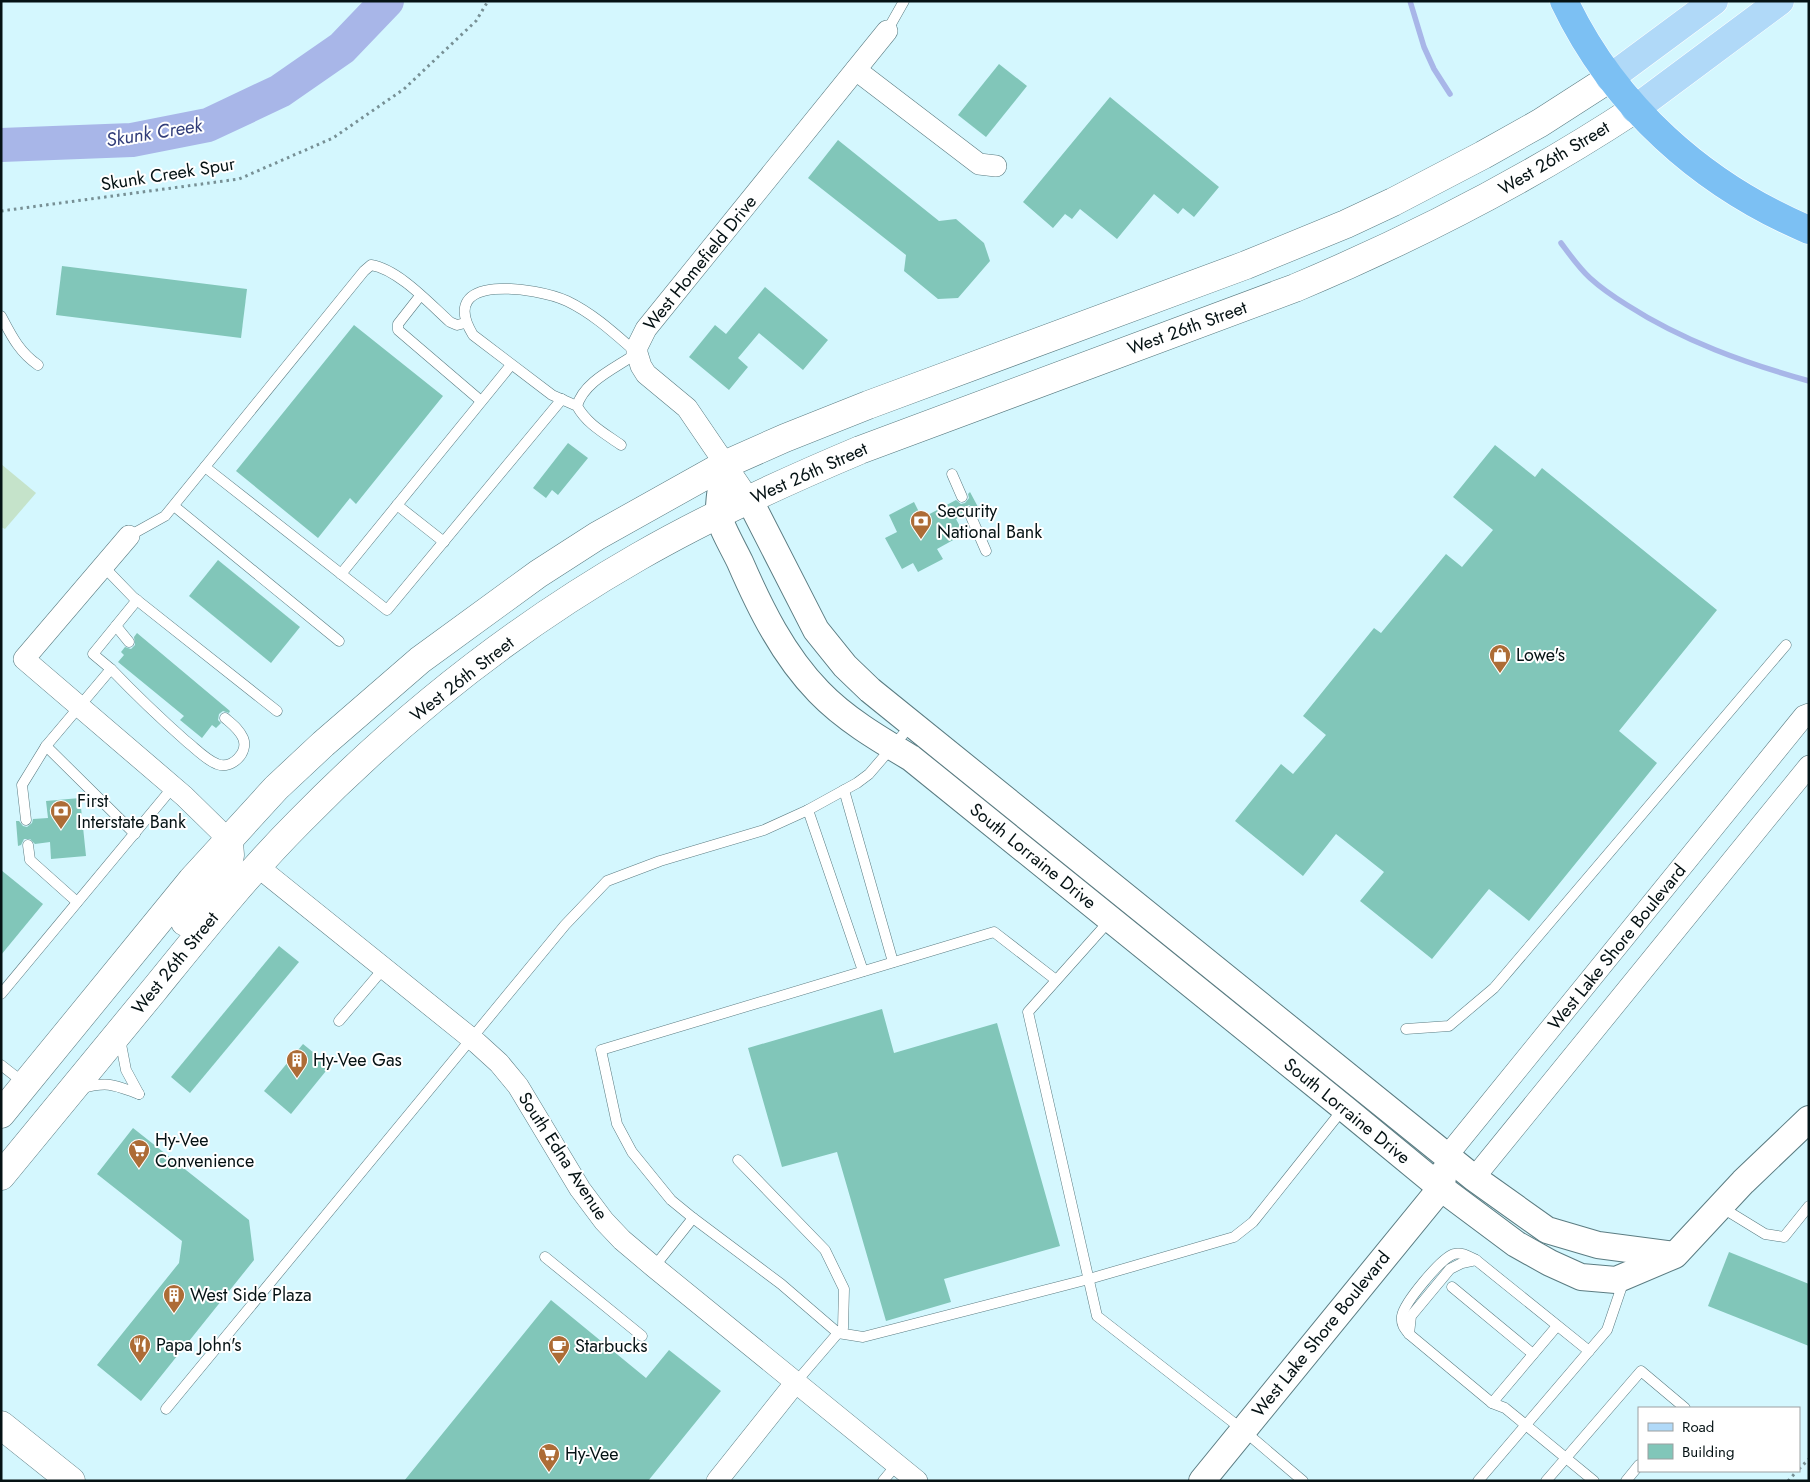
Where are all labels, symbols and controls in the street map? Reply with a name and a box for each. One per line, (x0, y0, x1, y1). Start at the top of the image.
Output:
water label: Skunk Creek (104, 111, 205, 153)
street label: West 26th Street (1494, 114, 1615, 201)
street label: Skunk Creek Spur (99, 150, 238, 197)
street label: West Homefield Drive (637, 190, 763, 336)
street label: West 26th Street (1124, 294, 1251, 362)
street label: West 26th Street (746, 435, 872, 510)
place label: Security National Bank (937, 498, 1042, 545)
bank icon: Security National Bank (909, 509, 933, 540)
street label: West 26th Street (405, 630, 520, 728)
place label: Lowe's (1516, 642, 1565, 668)
shop icon: Lowe's (1488, 643, 1512, 674)
place label: First Interstate Bank (77, 788, 186, 835)
street label: South Lorraine Drive (964, 797, 1102, 915)
bank icon: First Interstate Bank (49, 799, 73, 830)
street label: West Lake Shore Boulevard (1542, 858, 1692, 1036)
street label: West 26th Street (125, 906, 225, 1020)
place label: Hy-Vee Gas (313, 1047, 402, 1073)
building icon: Hy-Vee Gas (285, 1048, 309, 1079)
street label: South Lorraine Drive (1278, 1052, 1416, 1170)
street label: South Edna Avenue (512, 1087, 614, 1225)
place label: Hy-Vee Convenience (155, 1127, 254, 1174)
supermarket icon: Hy-Vee Convenience (127, 1138, 151, 1169)
street label: West Lake Shore Boulevard (1246, 1245, 1396, 1423)
place label: West Side Plaza (190, 1282, 312, 1308)
building icon: West Side Plaza (162, 1283, 186, 1314)
place label: Papa John's (156, 1332, 241, 1358)
restaurant icon: Papa John's (128, 1333, 152, 1364)
place label: Starbucks (575, 1333, 648, 1359)
cafe icon: Starbucks (547, 1334, 571, 1365)
legend (1638, 1407, 1800, 1472)
text: Road (1682, 1416, 1714, 1438)
place label: Hy-Vee (565, 1441, 619, 1467)
text: Building (1682, 1441, 1734, 1463)
supermarket icon: Hy-Vee (537, 1442, 561, 1473)

